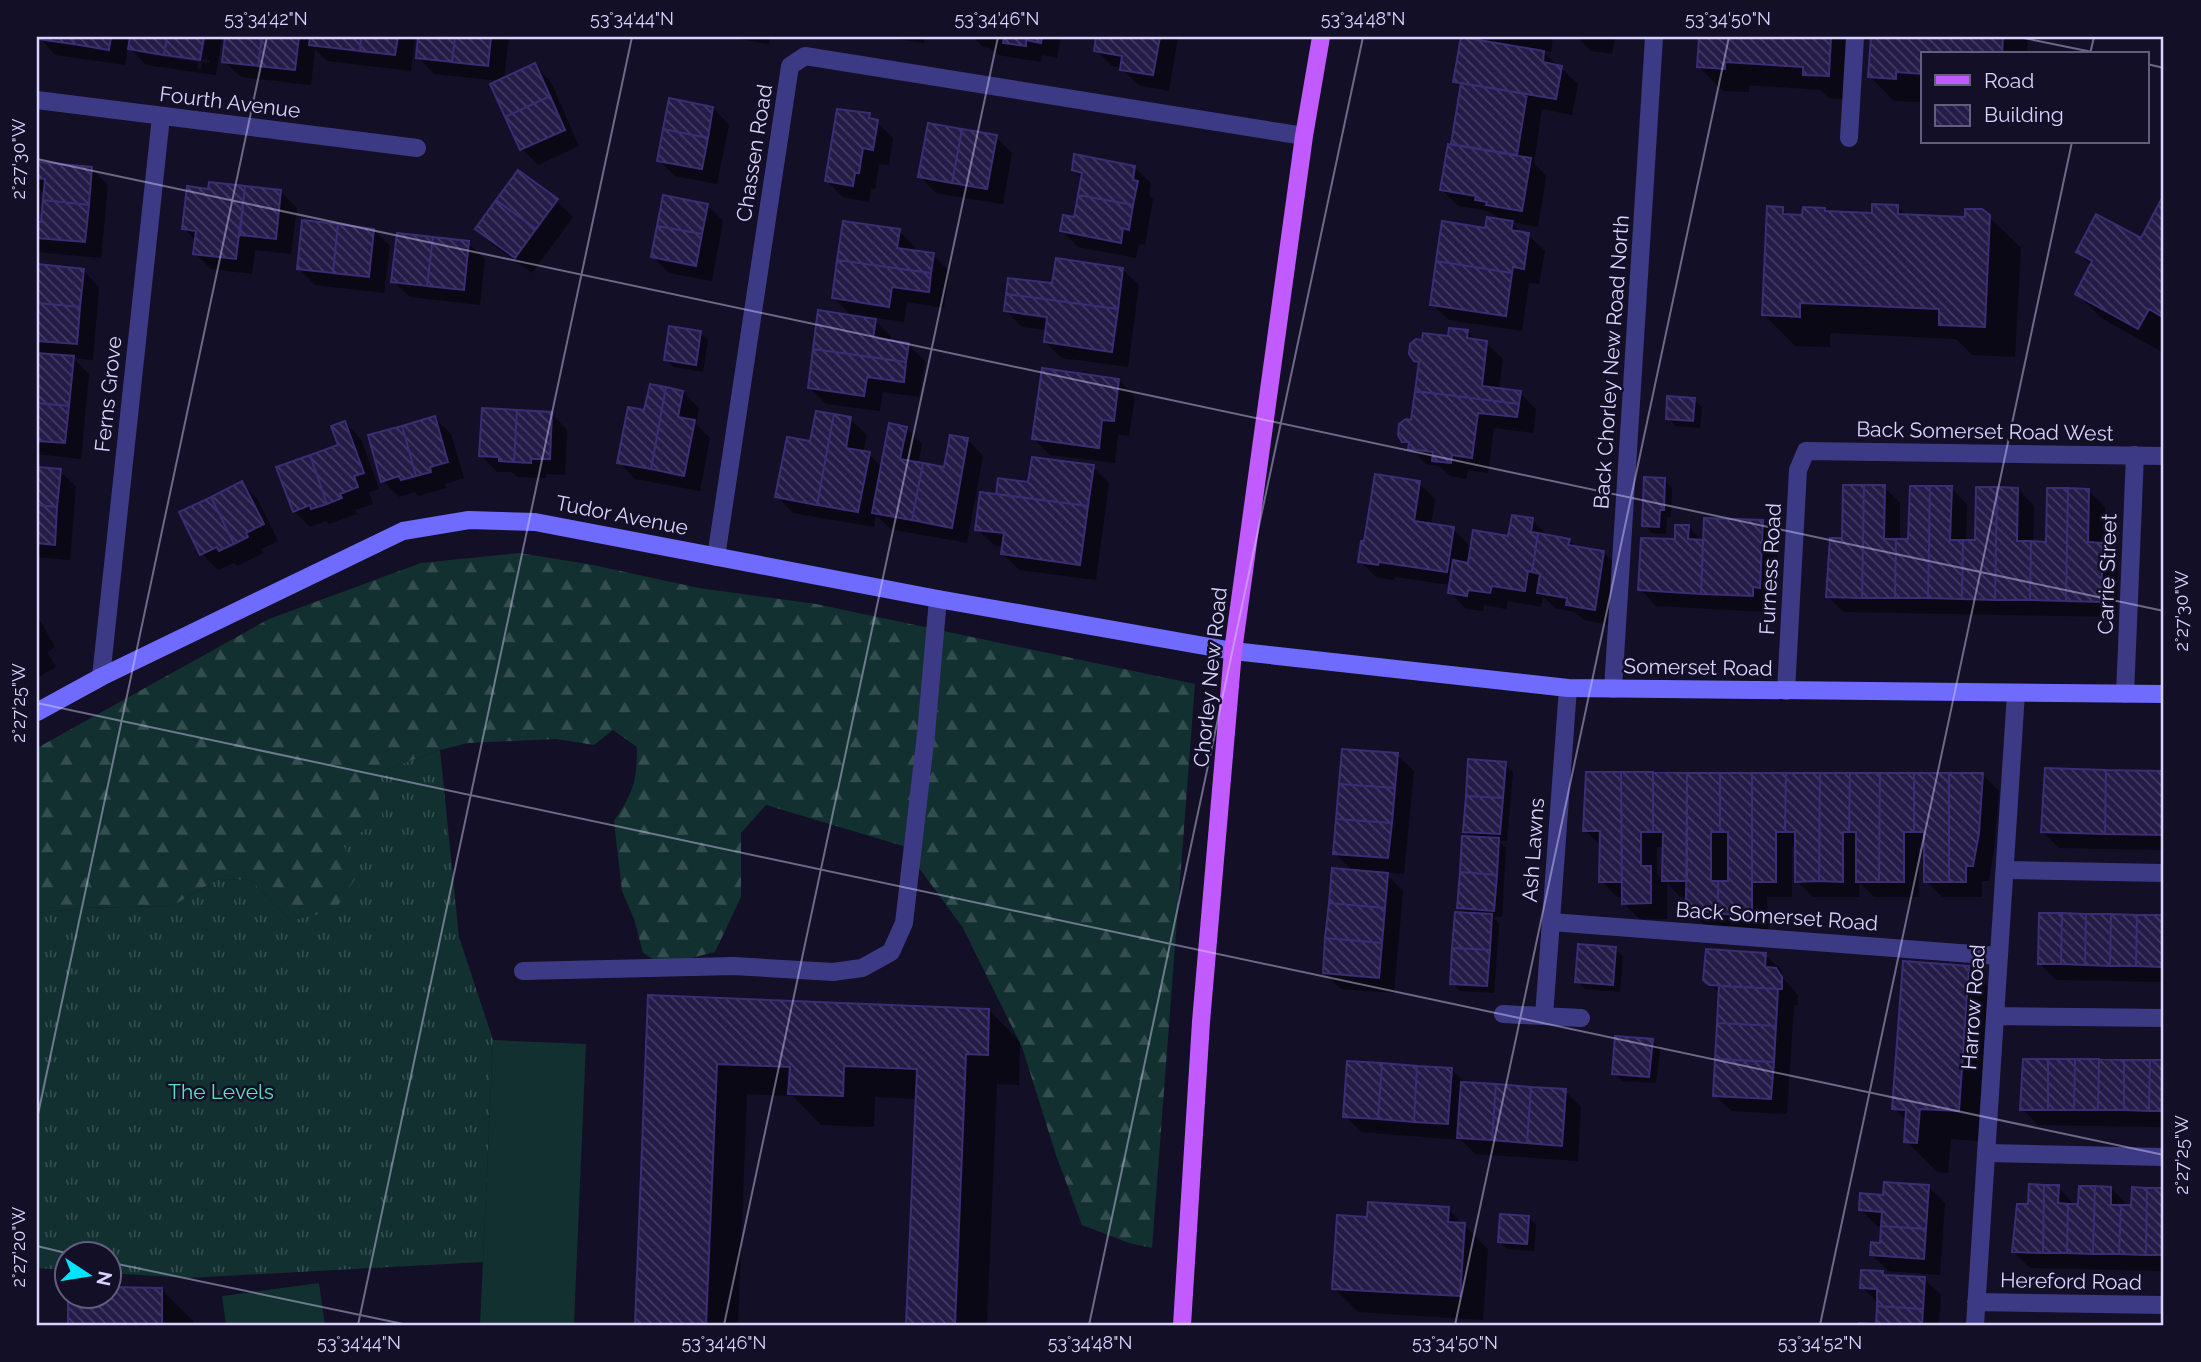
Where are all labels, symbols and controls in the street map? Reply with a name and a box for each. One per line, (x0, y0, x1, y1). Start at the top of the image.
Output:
text: 53°34'42"N (224, 8, 308, 29)
text: 53°34'44"N (590, 8, 674, 29)
text: 53°34'46"N (955, 8, 1039, 29)
text: 53°34'48"N (1321, 8, 1405, 29)
text: 53°34'50"N (1685, 8, 1771, 29)
legend (1921, 52, 2148, 144)
text: Road (1984, 68, 2034, 93)
street label: Fourth Avenue (158, 81, 302, 123)
street label: Chassen Road (731, 83, 777, 223)
text: Building (1984, 102, 2064, 127)
text: 2°27'30"W (8, 118, 29, 199)
street label: Back Chorley New Road North (1588, 214, 1634, 510)
street label: Ferns Grove (89, 335, 127, 453)
street label: Back Somerset Road West (1856, 416, 2114, 446)
street label: Tudor Avenue (554, 490, 690, 540)
street label: Furness Road (1754, 502, 1786, 636)
street label: Carrie Street (2092, 513, 2122, 635)
text: 2°27'30"W (2171, 570, 2192, 651)
street label: Chorley New Road (1188, 586, 1232, 768)
street label: Somerset Road (1623, 653, 1773, 681)
text: 2°27'25"W (8, 663, 29, 743)
street label: Ash Lawns (1517, 797, 1549, 903)
street label: Back Somerset Road (1675, 896, 1879, 936)
street label: Harrow Road (1956, 943, 1990, 1071)
park label: The Levels (168, 1079, 274, 1104)
text: 2°27'25"W (2171, 1115, 2192, 1195)
text: 2°27'20"W (8, 1206, 29, 1287)
north arrow (52, 1240, 122, 1310)
street label: Hereford Road (2000, 1267, 2142, 1295)
text: N (92, 1269, 117, 1288)
text: 53°34'44"N (317, 1332, 401, 1353)
text: 53°34'46"N (682, 1332, 766, 1353)
text: 53°34'48"N (1048, 1332, 1132, 1353)
text: 53°34'50"N (1412, 1332, 1498, 1353)
text: 53°34'52"N (1778, 1332, 1862, 1353)

